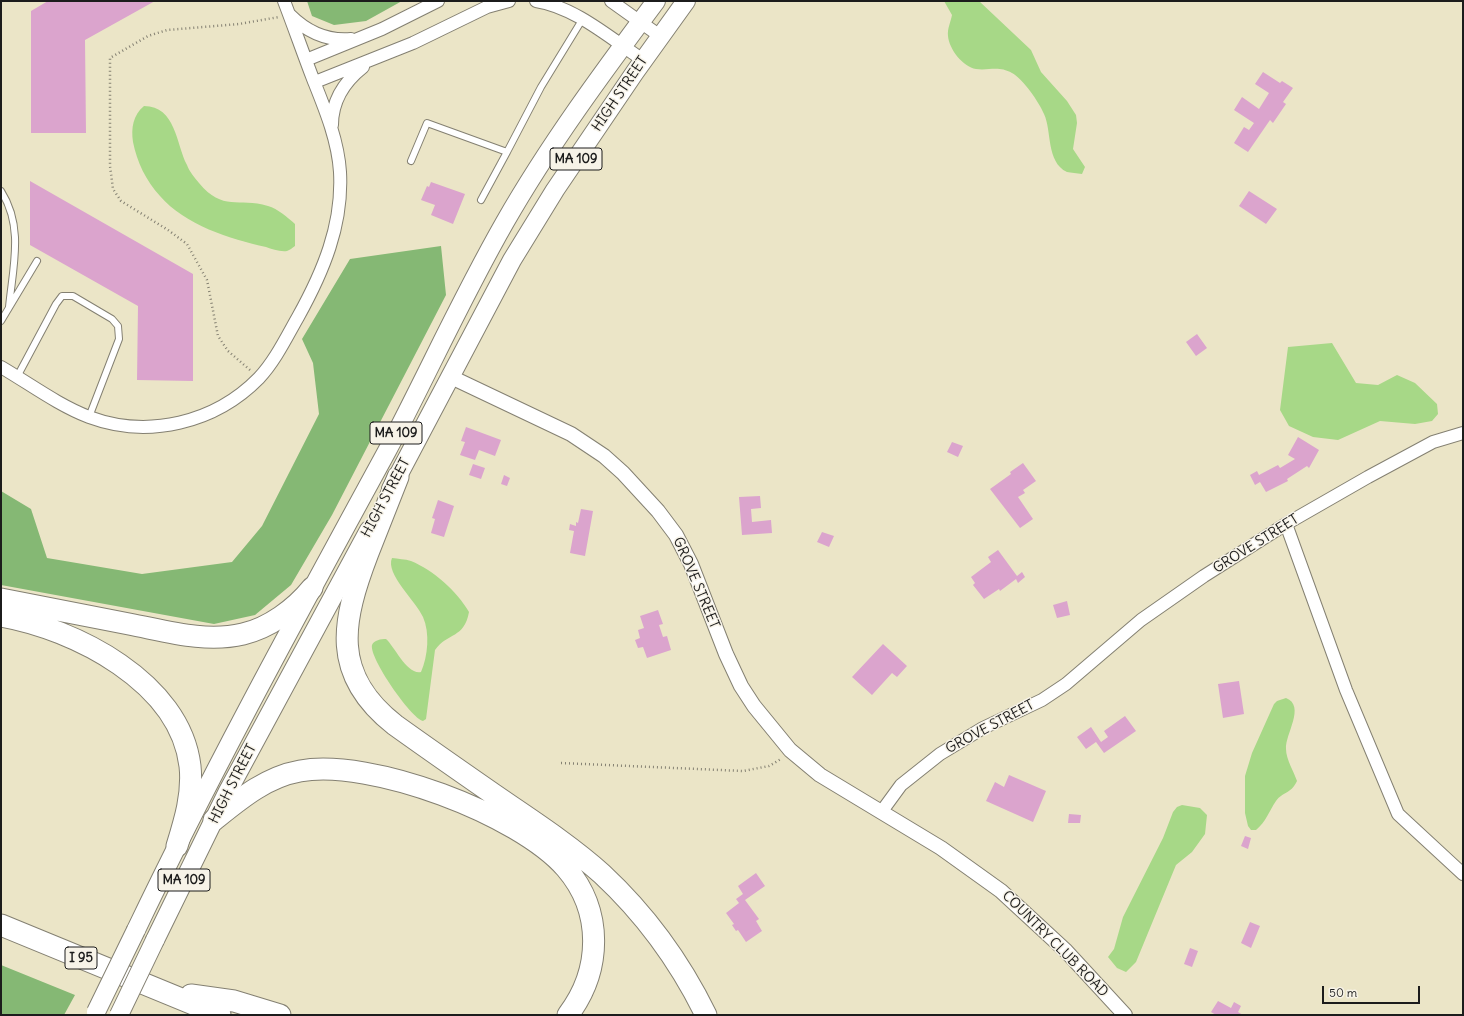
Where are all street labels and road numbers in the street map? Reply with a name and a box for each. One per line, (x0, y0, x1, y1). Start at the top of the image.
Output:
street label: HIGH STREET (589, 53, 651, 135)
road number: MA 109 (550, 148, 602, 170)
road number: MA 109 (370, 422, 422, 444)
street label: HIGH STREET (358, 456, 414, 540)
street label: GROVE STREET (1210, 511, 1302, 577)
street label: GROVE STREET (669, 535, 723, 631)
street label: GROVE STREET (943, 697, 1037, 757)
street label: HIGH STREET (206, 741, 260, 827)
road number: MA 109 (158, 869, 210, 891)
street label: COUNTRY CLUB ROAD (998, 887, 1112, 1001)
road number: I 95 (65, 947, 97, 969)

